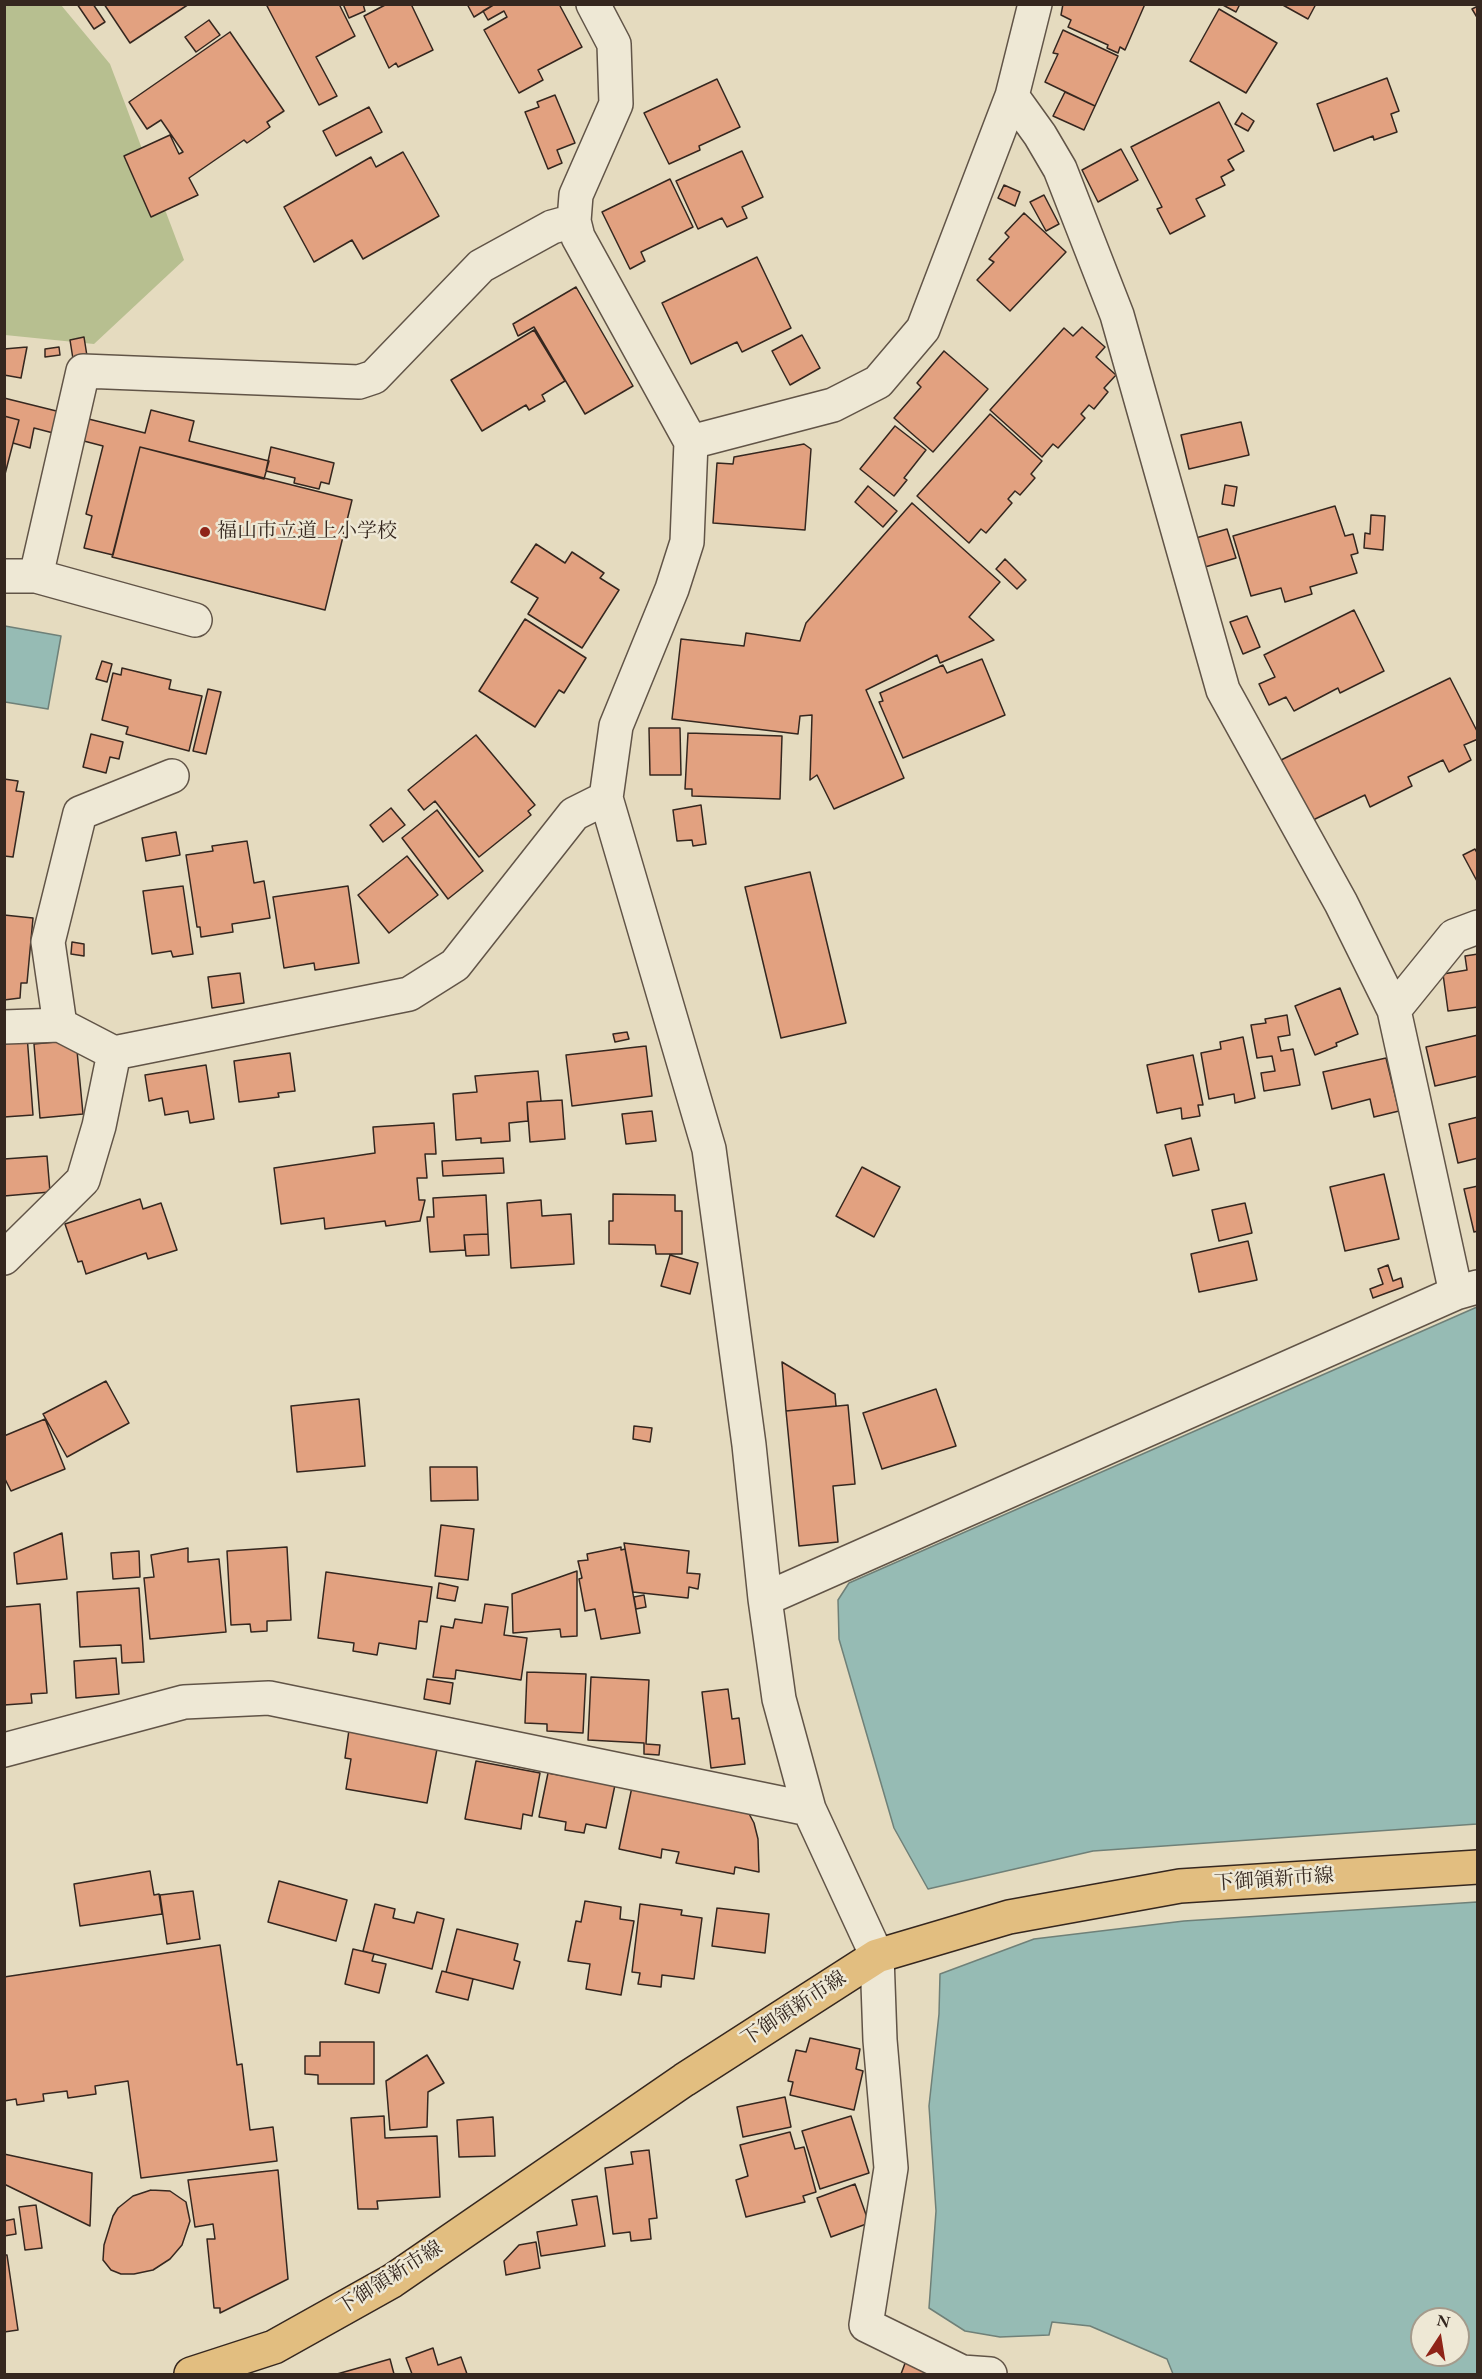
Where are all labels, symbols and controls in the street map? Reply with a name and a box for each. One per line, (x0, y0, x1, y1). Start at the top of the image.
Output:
place label: 福山市立道上小学校 (217, 520, 397, 544)
marker: 福山市立道上小学校 (198, 525, 212, 539)
street label: 下御領新市線 (1213, 1864, 1335, 1896)
street label: 下御領新市線 (737, 1966, 851, 2052)
street label: 下御領新市線 (333, 2236, 447, 2320)
north arrow (1410, 2307, 1470, 2367)
text: N (1435, 2309, 1452, 2332)

